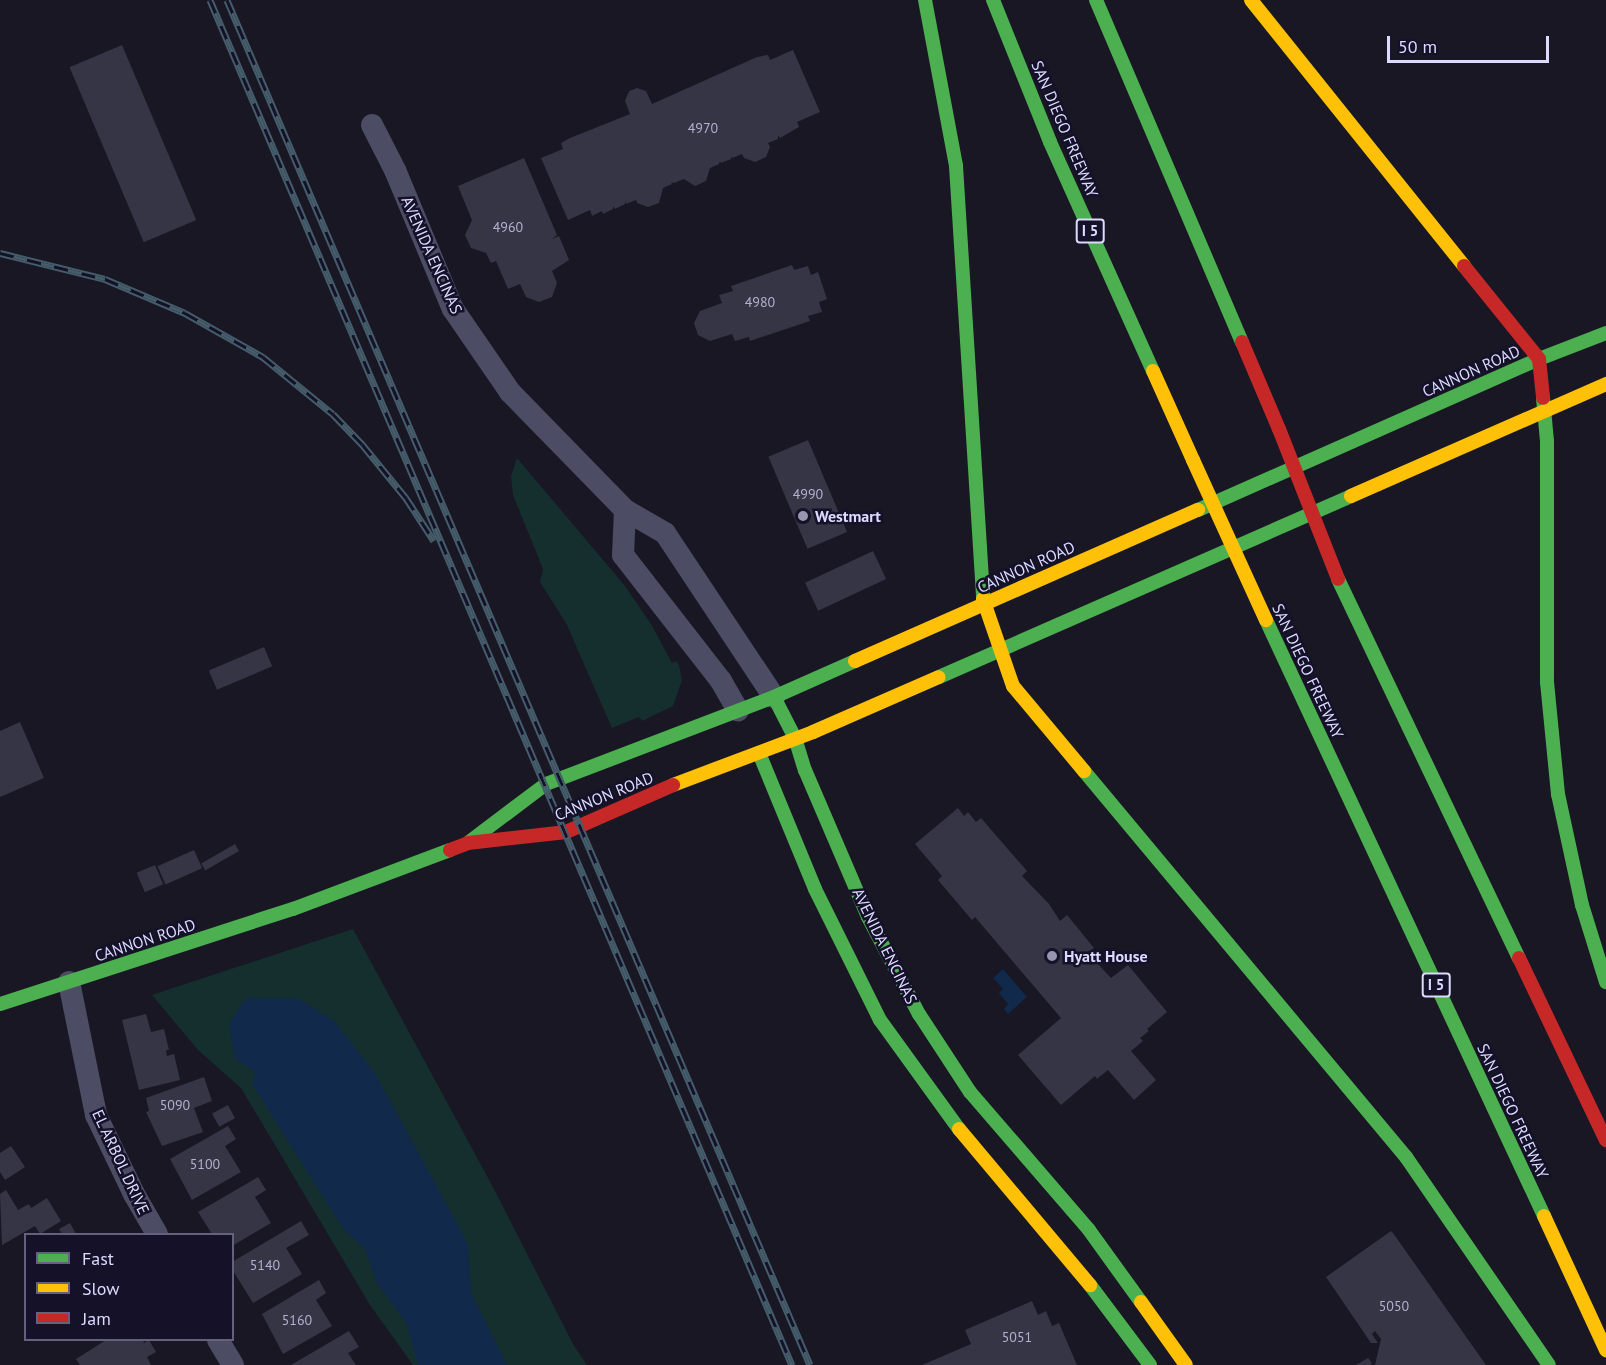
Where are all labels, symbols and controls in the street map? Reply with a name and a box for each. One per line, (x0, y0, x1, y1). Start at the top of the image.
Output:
scale bar (1390, 24, 1552, 62)
text: 50 m (1398, 35, 1437, 58)
street label: SAN DIEGO FREEWAY (1028, 58, 1102, 200)
house number: 4970 (688, 120, 718, 136)
street label: AVENIDA ENCINAS (397, 193, 467, 317)
house number: 4960 (493, 219, 523, 235)
road number: I 5 (1075, 219, 1105, 243)
house number: 4980 (745, 294, 775, 310)
street label: CANNON ROAD (1419, 341, 1523, 401)
house number: 4990 (793, 486, 823, 502)
place label: Westmart (815, 506, 881, 526)
marker: Westmart (796, 509, 810, 523)
street label: CANNON ROAD (974, 537, 1078, 597)
street label: SAN DIEGO FREEWAY (1268, 601, 1348, 741)
street label: CANNON ROAD (552, 767, 656, 825)
street label: AVENIDA ENCINAS (848, 885, 922, 1007)
street label: CANNON ROAD (92, 915, 198, 965)
place label: Hyatt House (1064, 946, 1148, 966)
marker: Hyatt House (1045, 949, 1059, 963)
road number: I 5 (1421, 973, 1451, 997)
street label: SAN DIEGO FREEWAY (1473, 1041, 1553, 1181)
house number: 5090 (160, 1097, 190, 1113)
street label: EL ARBOL DRIVE (88, 1106, 154, 1218)
house number: 5100 (190, 1156, 220, 1172)
legend (24, 1233, 234, 1341)
text: Fast (82, 1247, 114, 1270)
house number: 5140 (250, 1257, 280, 1273)
text: Slow (82, 1277, 120, 1300)
house number: 5050 (1379, 1298, 1409, 1314)
text: Jam (82, 1307, 111, 1330)
house number: 5160 (282, 1312, 312, 1328)
house number: 5051 (1002, 1329, 1032, 1345)

